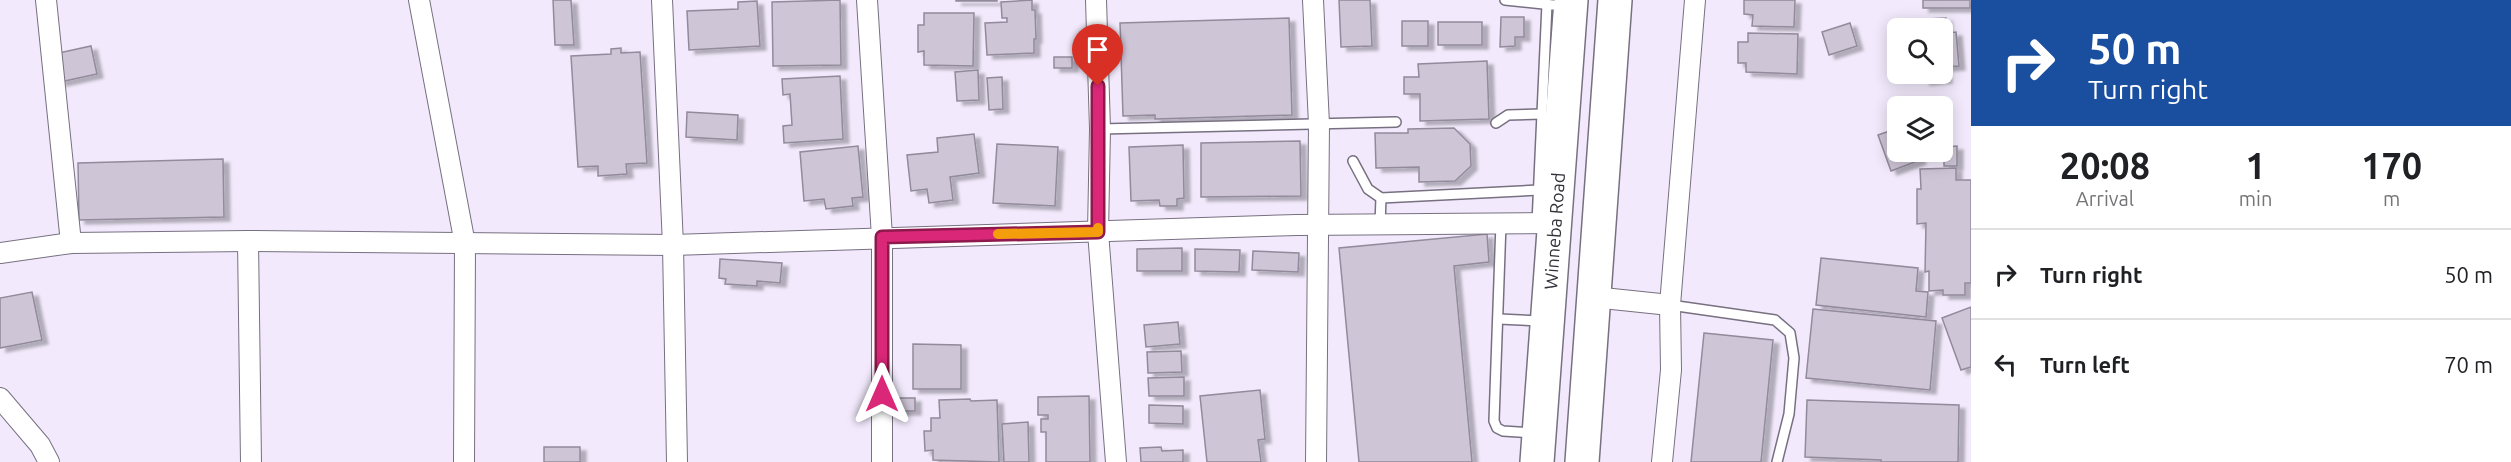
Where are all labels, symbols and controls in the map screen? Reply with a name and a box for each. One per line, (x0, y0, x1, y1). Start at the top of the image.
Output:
map controls (1887, 18, 1953, 162)
button: search (1887, 18, 1953, 84)
pin (1072, 24, 1123, 86)
icon: right (1989, 24, 2067, 102)
text: 50 m (2088, 25, 2182, 72)
icon: arrive (1081, 33, 1114, 66)
text: Turn right (2088, 74, 2208, 104)
button: layers (1887, 96, 1953, 162)
text: 20:08 (2060, 145, 2150, 186)
text: 1 (2245, 145, 2266, 186)
text: 170 (2361, 145, 2422, 186)
street label: Winneba Road (1540, 172, 1568, 290)
text: Arrival (2076, 187, 2134, 210)
text: min (2239, 187, 2272, 210)
text: m (2383, 187, 2400, 210)
icon: right (1989, 258, 2022, 291)
text: Turn right (2040, 262, 2142, 287)
text: 50 m (2444, 262, 2493, 287)
icon: left (1989, 348, 2022, 381)
text: Turn left (2040, 352, 2130, 377)
text: 70 m (2444, 352, 2493, 377)
position arrow (850, 362, 914, 426)

